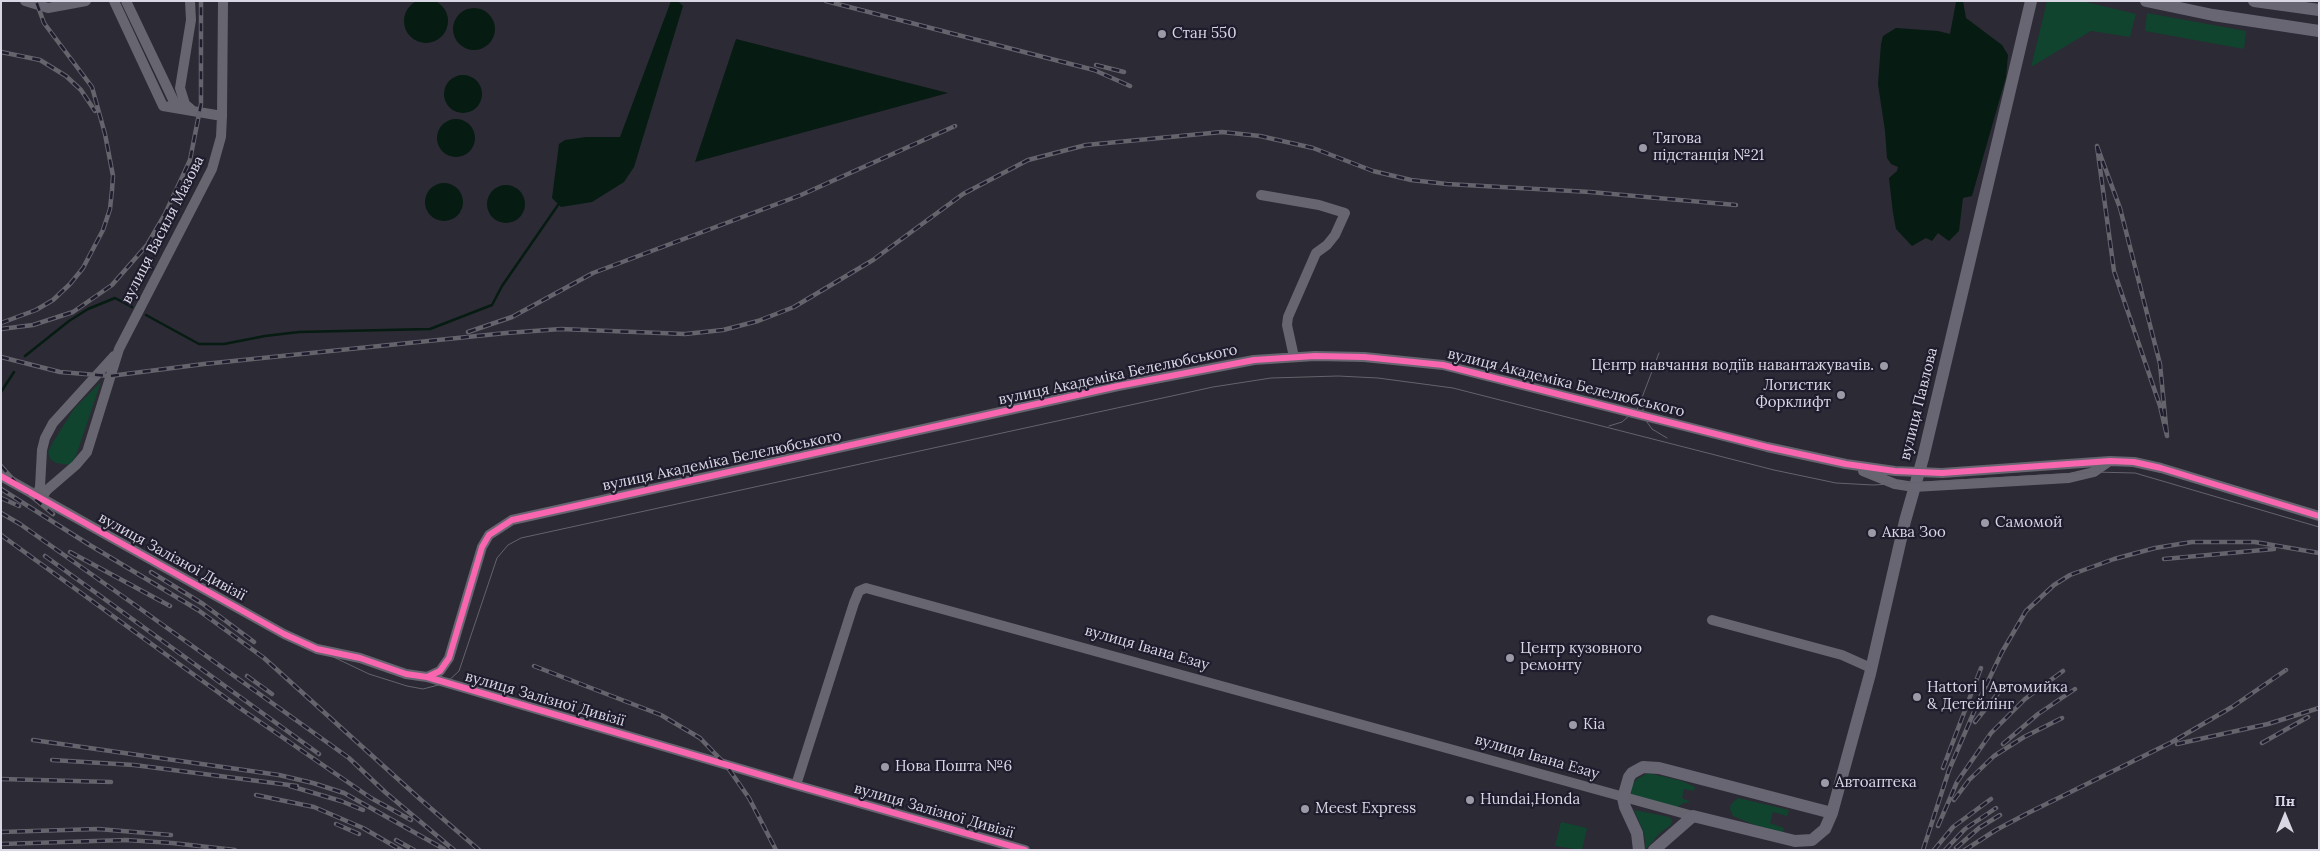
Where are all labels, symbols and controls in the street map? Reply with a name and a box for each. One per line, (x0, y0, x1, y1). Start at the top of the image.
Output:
place label: Стан 550 (1172, 25, 1237, 43)
marker: Стан 550 (1156, 28, 1168, 40)
place label: Тягова пiдстанцiя №21 (1653, 130, 1764, 165)
marker: Тягова пiдстанцiя №21 (1637, 142, 1649, 154)
street label: вулиця Василя Мазова (118, 153, 208, 307)
street label: вулиця Академіка Белелюбського (997, 341, 1239, 409)
street label: вулиця Академіка Белелюбського (1445, 345, 1687, 421)
street label: вулиця Павлова (1896, 346, 1942, 462)
place label: Центр навчання водіїв навантажувачів. (1591, 357, 1874, 375)
marker: Центр навчання водіїв навантажувачів. (1878, 360, 1890, 372)
place label: Логистик Форклифт (1756, 377, 1831, 412)
marker: Логистик Форклифт (1835, 389, 1847, 401)
street label: вулиця Академіка Белелюбського (601, 427, 843, 495)
street label: вулиця Залізної Дивізії (95, 509, 249, 605)
place label: Самомой (1995, 514, 2062, 532)
marker: Самомой (1979, 517, 1991, 529)
place label: Аква Зоо (1882, 524, 1946, 542)
marker: Аква Зоо (1866, 527, 1878, 539)
street label: вулиця Івана Езау (1083, 622, 1211, 674)
place label: Центр кузовного ремонту (1520, 640, 1642, 675)
marker: Центр кузовного ремонту (1504, 652, 1516, 664)
street label: вулиця Залізної Дивізії (463, 668, 627, 730)
place label: Hattori | Автомийка & Детейлінг (1927, 679, 2068, 714)
marker: Hattori | Автомийка & Детейлінг (1911, 691, 1923, 703)
place label: Kia (1583, 716, 1605, 734)
marker: Kia (1567, 719, 1579, 731)
street label: вулиця Івана Езау (1473, 731, 1601, 783)
place label: Нова Пошта №6 (895, 758, 1012, 776)
marker: Нова Пошта №6 (879, 761, 891, 773)
place label: Автоаптека (1835, 774, 1917, 792)
marker: Автоаптека (1819, 777, 1831, 789)
street label: вулиця Залізної Дивізії (852, 780, 1016, 842)
place label: Hundai,Honda (1480, 791, 1580, 809)
north arrow (2260, 791, 2310, 841)
text: Пн (2275, 792, 2295, 810)
marker: Hundai,Honda (1464, 794, 1476, 806)
place label: Meest Express (1315, 800, 1416, 818)
marker: Meest Express (1299, 803, 1311, 815)

